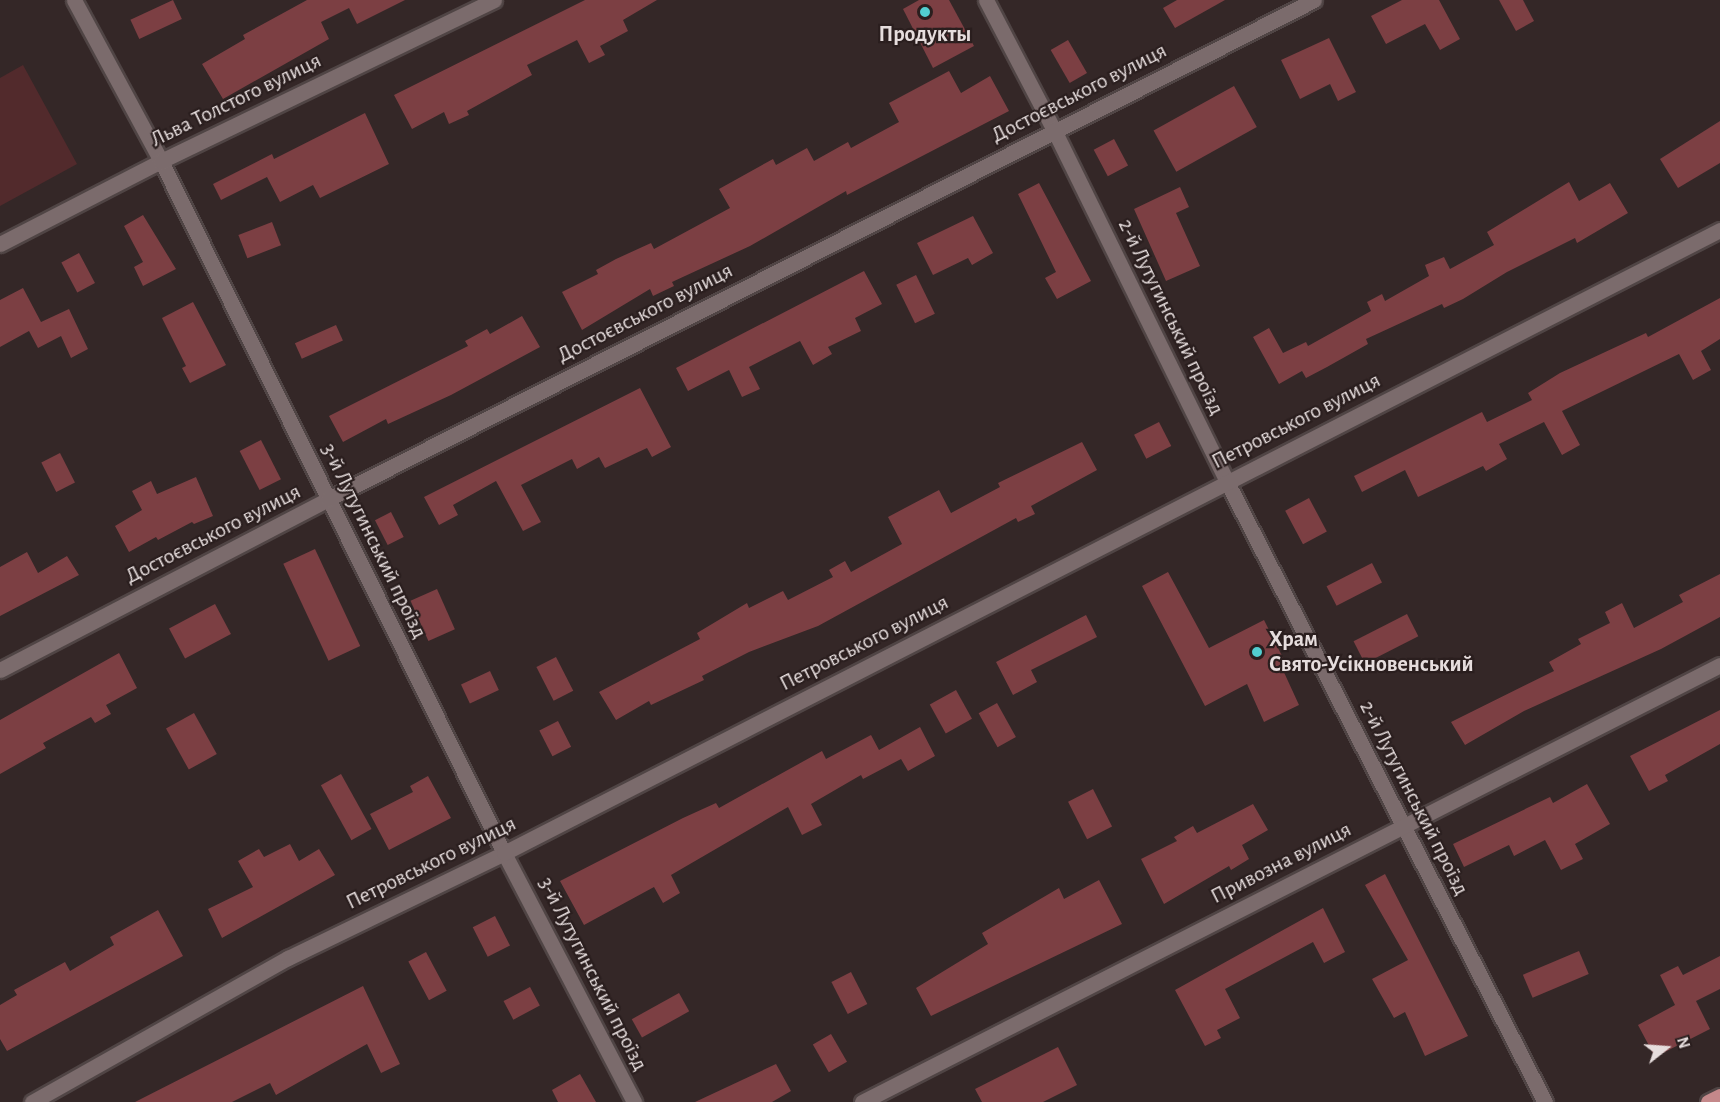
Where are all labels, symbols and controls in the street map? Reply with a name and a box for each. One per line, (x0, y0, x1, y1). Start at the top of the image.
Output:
marker: Продукты (918, 5, 932, 19)
place label: Продукты (879, 22, 971, 48)
street label: Достоєвського вулиця (987, 37, 1171, 149)
street label: Льва Толстого вулиця (146, 47, 326, 153)
street label: 2-й Лутугинський проїзд (1112, 215, 1230, 419)
street label: Достоєвського вулиця (553, 257, 737, 369)
street label: Петровського вулиця (1207, 367, 1385, 475)
street label: 3-й Лутугинський проїзд (315, 439, 433, 643)
street label: Достоєвського вулиця (121, 478, 305, 590)
street label: Петровського вулиця (775, 589, 953, 697)
place label: Храм Свято-Усікновенський (1269, 626, 1474, 678)
marker: Храм Свято-Усікновенський (1250, 645, 1264, 659)
street label: 2-й Лутугинський проїзд (1353, 696, 1475, 900)
street label: Петровського вулиця (342, 810, 520, 916)
street label: Привозна вулиця (1206, 816, 1356, 910)
street label: 3-й Лутугинський проїзд (533, 873, 653, 1075)
north arrow (1636, 1018, 1696, 1078)
text: N (1674, 1035, 1692, 1050)

